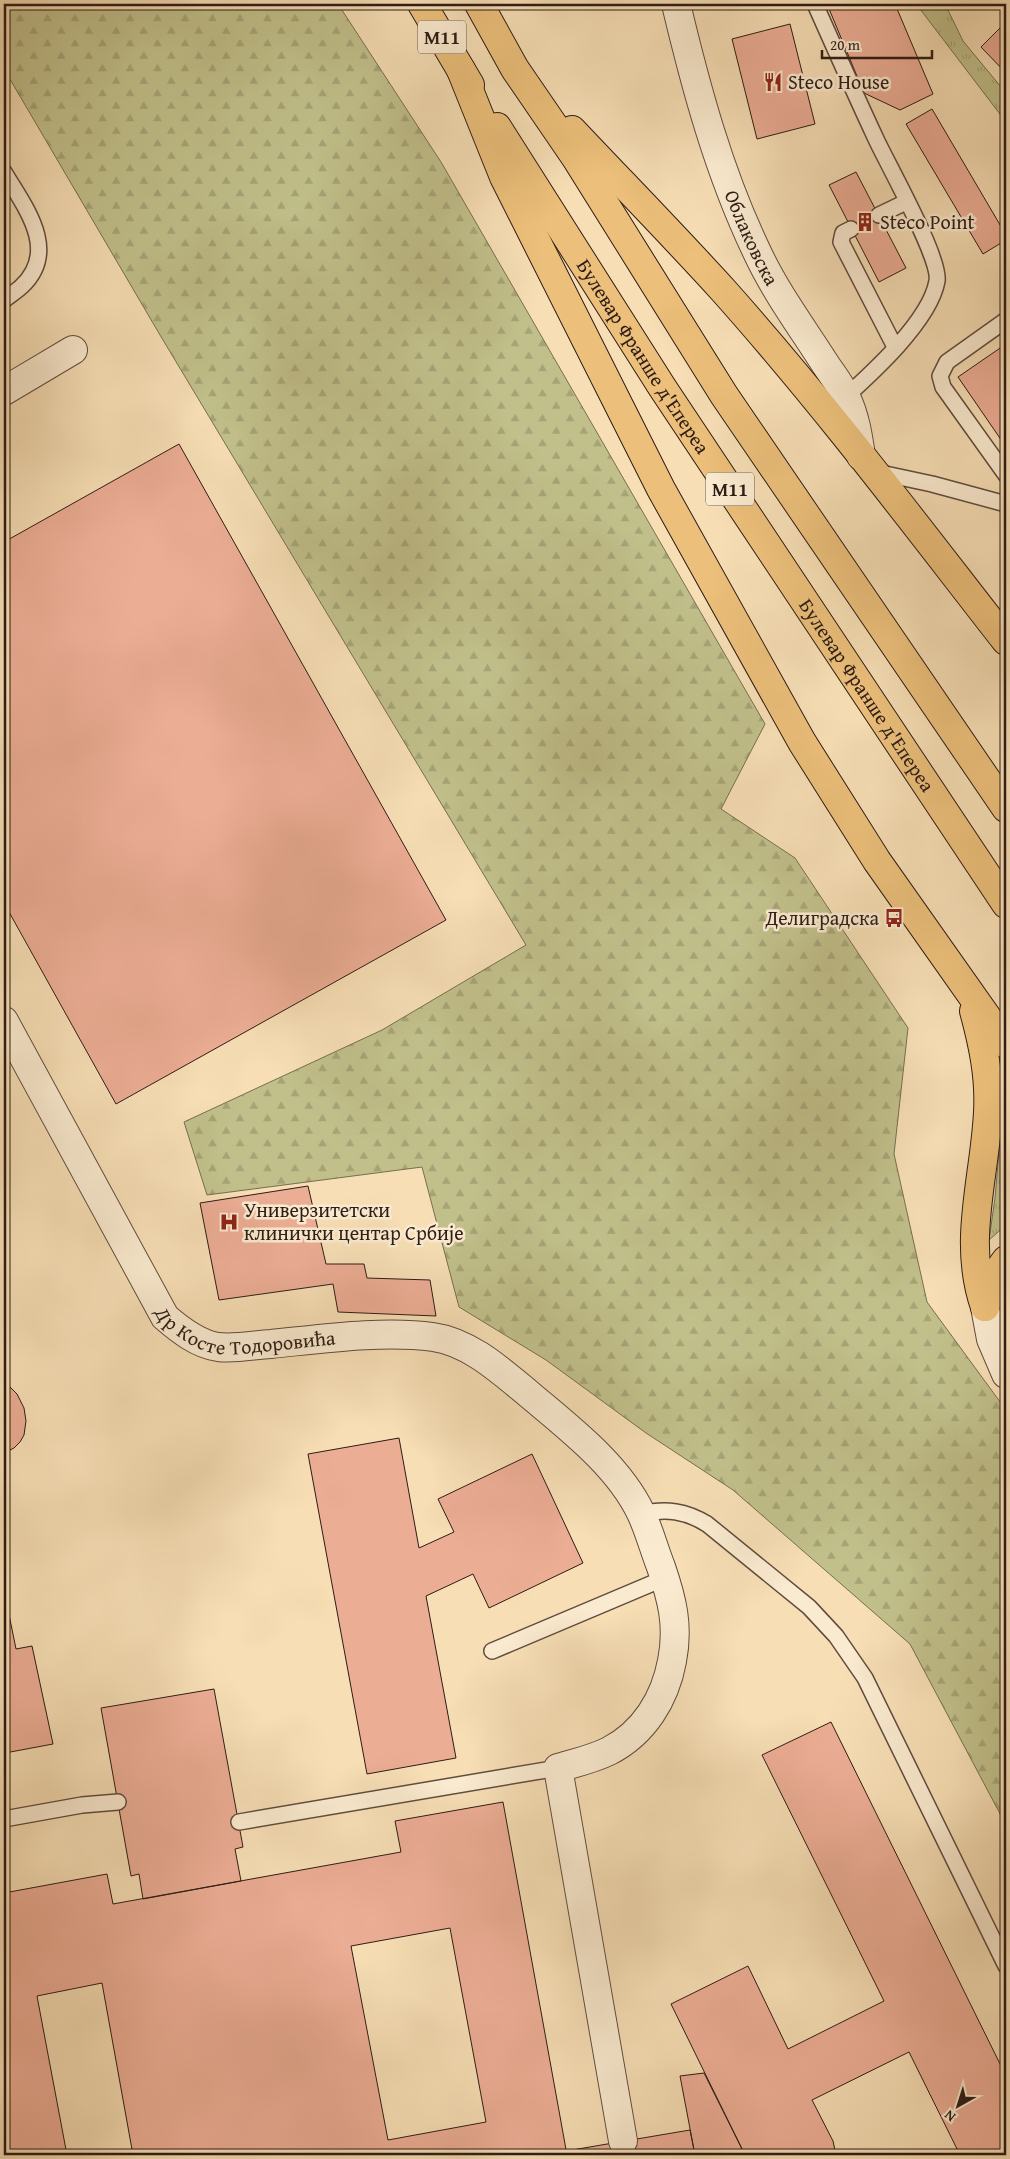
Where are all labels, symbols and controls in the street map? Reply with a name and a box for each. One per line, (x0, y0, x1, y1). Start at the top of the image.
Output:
road number: M11 (418, 21, 466, 54)
scale bar (822, 28, 932, 60)
text: 20 m (830, 34, 861, 55)
place label: Steco House (788, 67, 889, 96)
restaurant icon: Steco House (762, 71, 784, 93)
street label: Облаковска (718, 185, 787, 291)
place label: Steco Point (880, 207, 975, 236)
building icon: Steco Point (854, 211, 876, 233)
street label: Булевар Франше д'Епереа (570, 253, 718, 460)
road number: M11 (706, 472, 754, 506)
street label: Булевар Франше д'Епереа (793, 592, 943, 798)
place label: Делиградска (764, 903, 879, 932)
bus stop icon: Делиградска (883, 907, 905, 929)
place label: Универзитетски клинички центар Србије (244, 1195, 464, 1247)
hospital icon: Универзитетски клинички центар Србије (218, 1211, 240, 1233)
street label: Др Косте Тодоровића (148, 1301, 337, 1362)
north arrow (932, 2082, 982, 2132)
text: N (939, 2105, 960, 2127)

